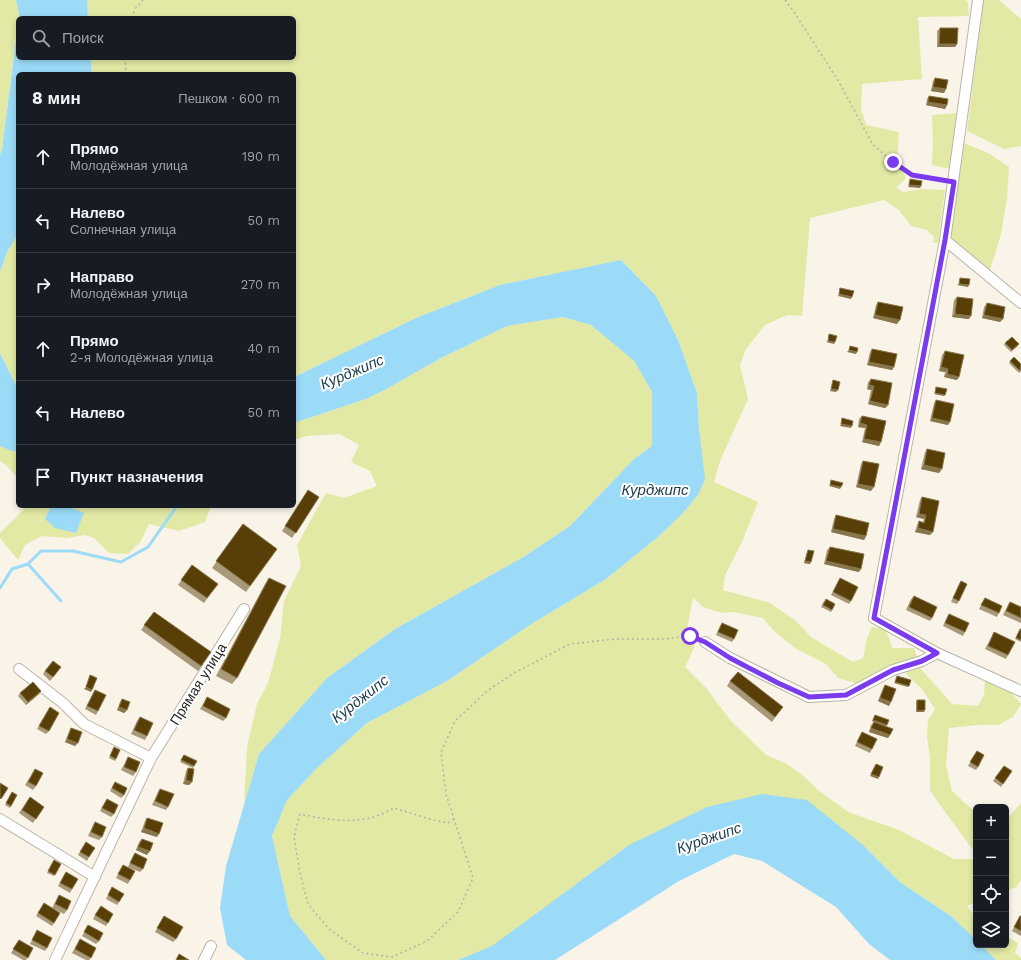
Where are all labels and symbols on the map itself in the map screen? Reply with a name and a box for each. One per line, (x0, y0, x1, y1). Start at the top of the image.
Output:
route end (884, 153, 902, 171)
water label: Курджипс (318, 350, 387, 393)
water label: Курджипс (621, 481, 689, 499)
route start (681, 627, 699, 645)
street label: Прямая улица (166, 640, 230, 728)
water label: Курджипс (328, 671, 392, 727)
water label: Курджипс (674, 818, 744, 857)

